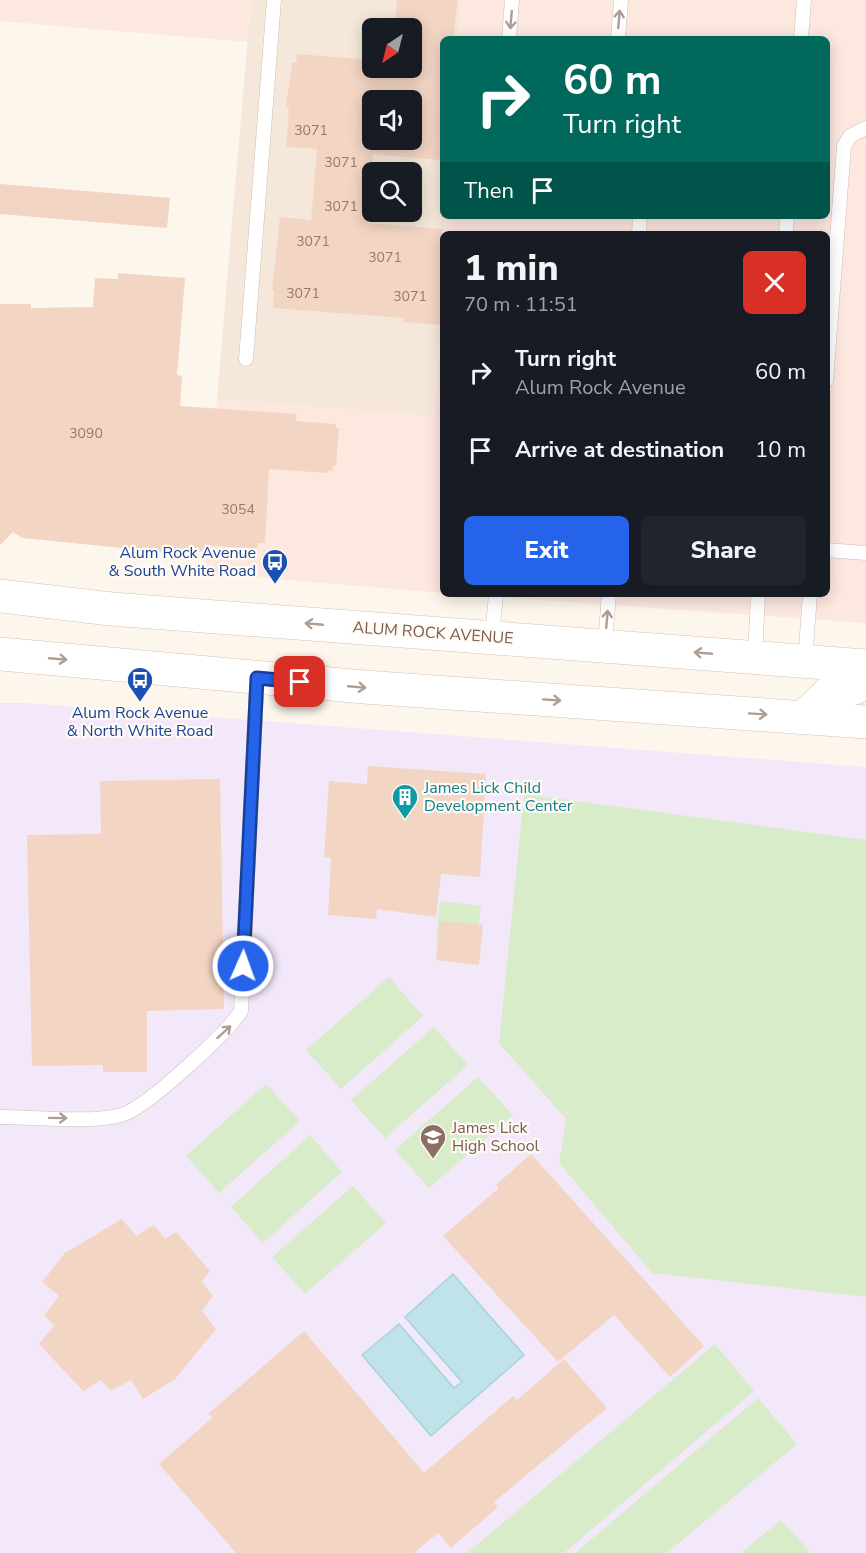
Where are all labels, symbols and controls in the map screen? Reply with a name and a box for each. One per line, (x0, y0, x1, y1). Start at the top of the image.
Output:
one-way arrow (505, 9, 516, 29)
one-way arrow (614, 10, 625, 30)
north arrow (362, 18, 422, 78)
map controls (362, 18, 422, 222)
text: 60 m (563, 52, 662, 109)
icon: right (464, 60, 542, 138)
button: sound (362, 90, 422, 150)
text: Turn right (563, 106, 681, 143)
house number: 3071 (294, 121, 328, 140)
house number: 3071 (324, 153, 358, 172)
button: search (362, 162, 422, 222)
icon: arrive (526, 174, 559, 207)
text: Then (464, 176, 514, 206)
house number: 3071 (324, 197, 358, 216)
house number: 3071 (296, 232, 330, 251)
text: 1 min (464, 244, 559, 293)
house number: 3071 (368, 248, 402, 267)
button: close (743, 251, 806, 314)
house number: 3071 (286, 284, 320, 303)
house number: 3071 (393, 287, 427, 306)
text: 70 m · 11:51 (464, 291, 578, 318)
text: Turn right (515, 344, 616, 374)
icon: right (464, 356, 497, 389)
text: 60 m (755, 357, 806, 387)
text: Alum Rock Avenue (515, 374, 686, 401)
house number: 3090 (69, 424, 103, 443)
icon: arrive (464, 434, 497, 467)
text: Arrive at destination (515, 435, 724, 465)
text: 10 m (755, 435, 806, 465)
house number: 3054 (221, 500, 255, 519)
button: Exit (464, 516, 629, 585)
button: Share (641, 516, 806, 585)
place label: Alum Rock Avenue & South White Road (109, 542, 256, 582)
bus stop icon: Alum Rock Avenue & South White Road (260, 547, 290, 585)
one-way arrow (602, 610, 613, 630)
street label: ALUM ROCK AVENUE (352, 616, 514, 650)
one-way arrow (304, 619, 324, 630)
one-way arrow (694, 647, 714, 658)
one-way arrow (48, 654, 68, 665)
pin (274, 656, 325, 707)
bus stop icon: Alum Rock Avenue & North White Road (125, 665, 155, 703)
icon: arrive (283, 665, 316, 698)
one-way arrow (347, 682, 366, 693)
one-way arrow (541, 695, 561, 706)
place label: Alum Rock Avenue & North White Road (67, 702, 213, 742)
one-way arrow (747, 709, 767, 720)
place label: James Lick Child Development Center (423, 777, 573, 817)
building icon: James Lick Child Development Center (390, 782, 420, 820)
position arrow (211, 934, 275, 998)
one-way arrow (216, 1025, 231, 1039)
one-way arrow (48, 1112, 68, 1123)
place label: James Lick High School (451, 1117, 540, 1157)
school or university icon: James Lick High School (418, 1122, 448, 1160)

